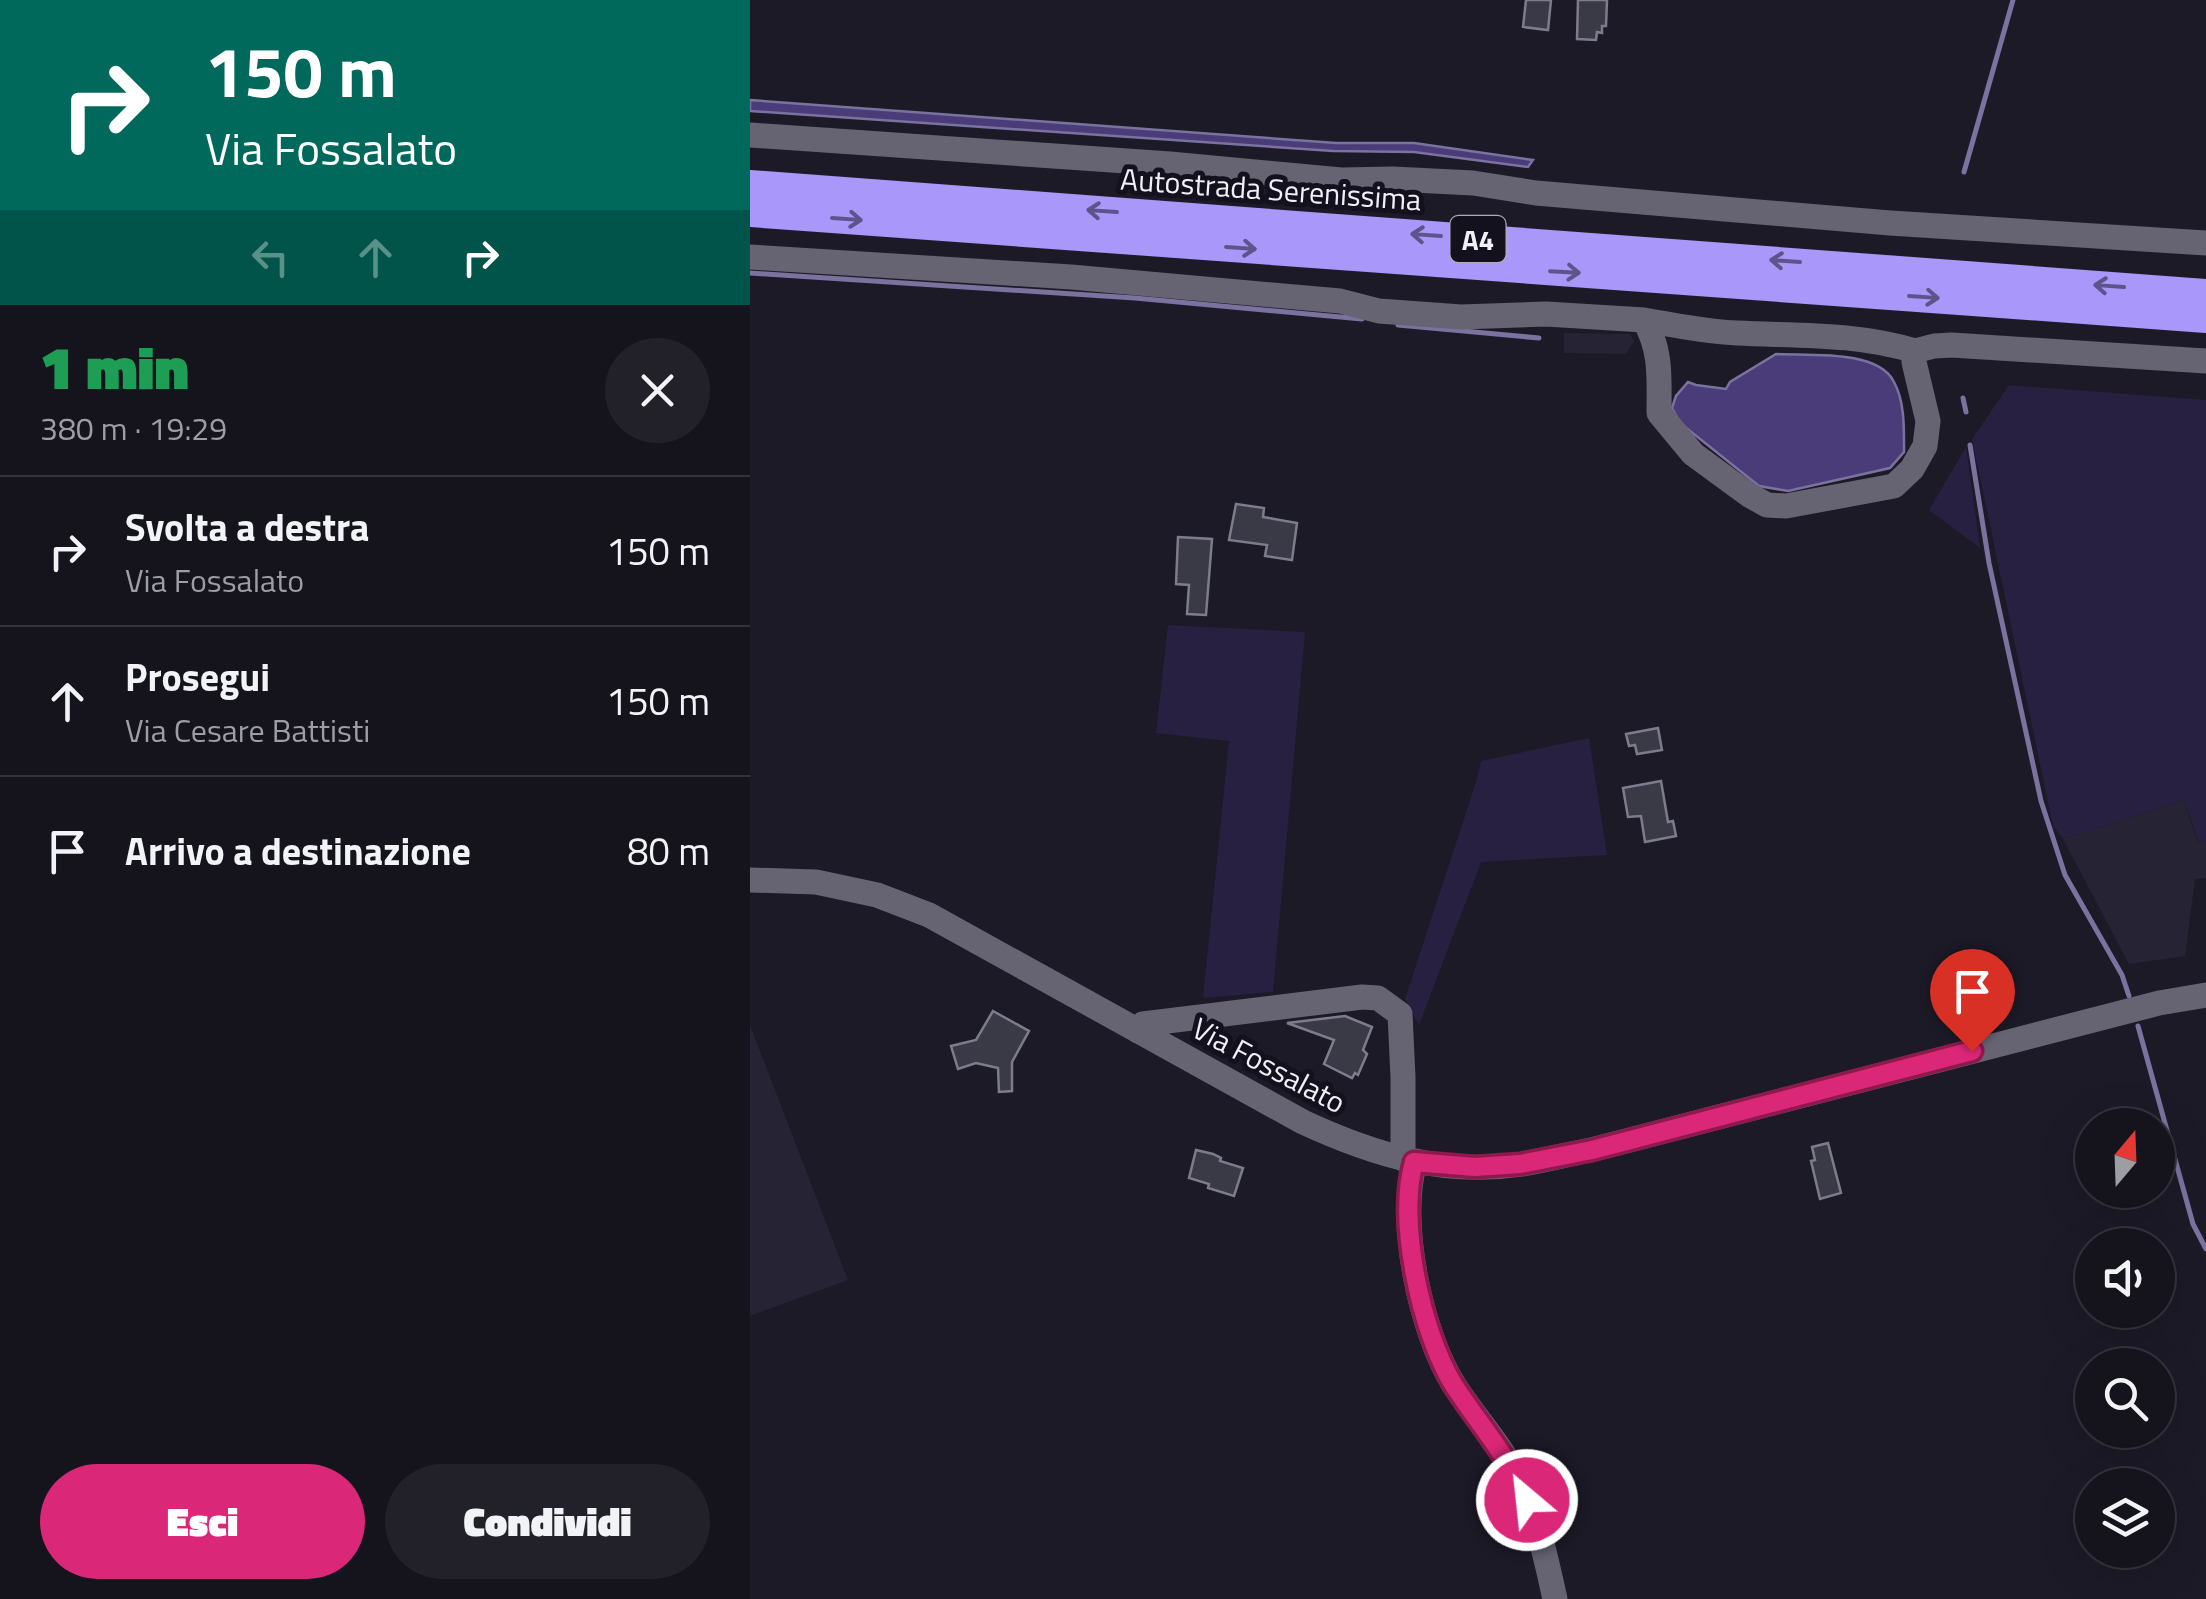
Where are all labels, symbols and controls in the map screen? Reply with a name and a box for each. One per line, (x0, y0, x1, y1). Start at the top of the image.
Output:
text: 150 m (205, 18, 397, 124)
icon: right (40, 40, 170, 170)
text: Via Fossalato (205, 114, 457, 182)
street label: Autostrada Serenissima (1119, 156, 1423, 222)
one-way arrow (1086, 202, 1118, 221)
one-way arrow (831, 210, 863, 229)
road number: A4 (1450, 216, 1506, 262)
one-way arrow (1410, 226, 1442, 245)
icon: left (243, 230, 298, 285)
icon: ahead (348, 230, 403, 285)
icon: right (453, 230, 508, 285)
one-way arrow (1225, 239, 1257, 258)
one-way arrow (1769, 252, 1801, 271)
one-way arrow (1549, 263, 1581, 282)
one-way arrow (2093, 276, 2125, 295)
one-way arrow (1908, 287, 1940, 306)
text: 1 min (40, 321, 189, 412)
button: close (605, 338, 710, 443)
text: 380 m · 19:29 (40, 404, 227, 452)
text: Svolta a destra (125, 498, 370, 556)
text: 150 m (606, 522, 710, 580)
icon: right (40, 524, 95, 579)
text: Via Fossalato (125, 556, 304, 604)
text: Prosegui (125, 648, 270, 706)
text: 150 m (606, 672, 710, 730)
icon: ahead (40, 674, 95, 729)
text: Via Cesare Battisti (125, 706, 370, 754)
text: Arrivo a destinazione (125, 822, 471, 880)
text: 80 m (627, 822, 710, 880)
icon: arrive (40, 824, 95, 879)
pin (1930, 949, 2015, 1052)
icon: arrive (1945, 964, 2000, 1019)
street label: Via Fossalato (1184, 1005, 1354, 1125)
north arrow (2075, 1108, 2175, 1208)
map controls (2075, 1108, 2175, 1568)
button: sound (2075, 1228, 2175, 1328)
button: search (2075, 1348, 2175, 1448)
position arrow (1475, 1448, 1579, 1552)
button: Esci (40, 1464, 365, 1579)
button: Condividi (385, 1464, 710, 1579)
button: layers (2075, 1468, 2175, 1568)

